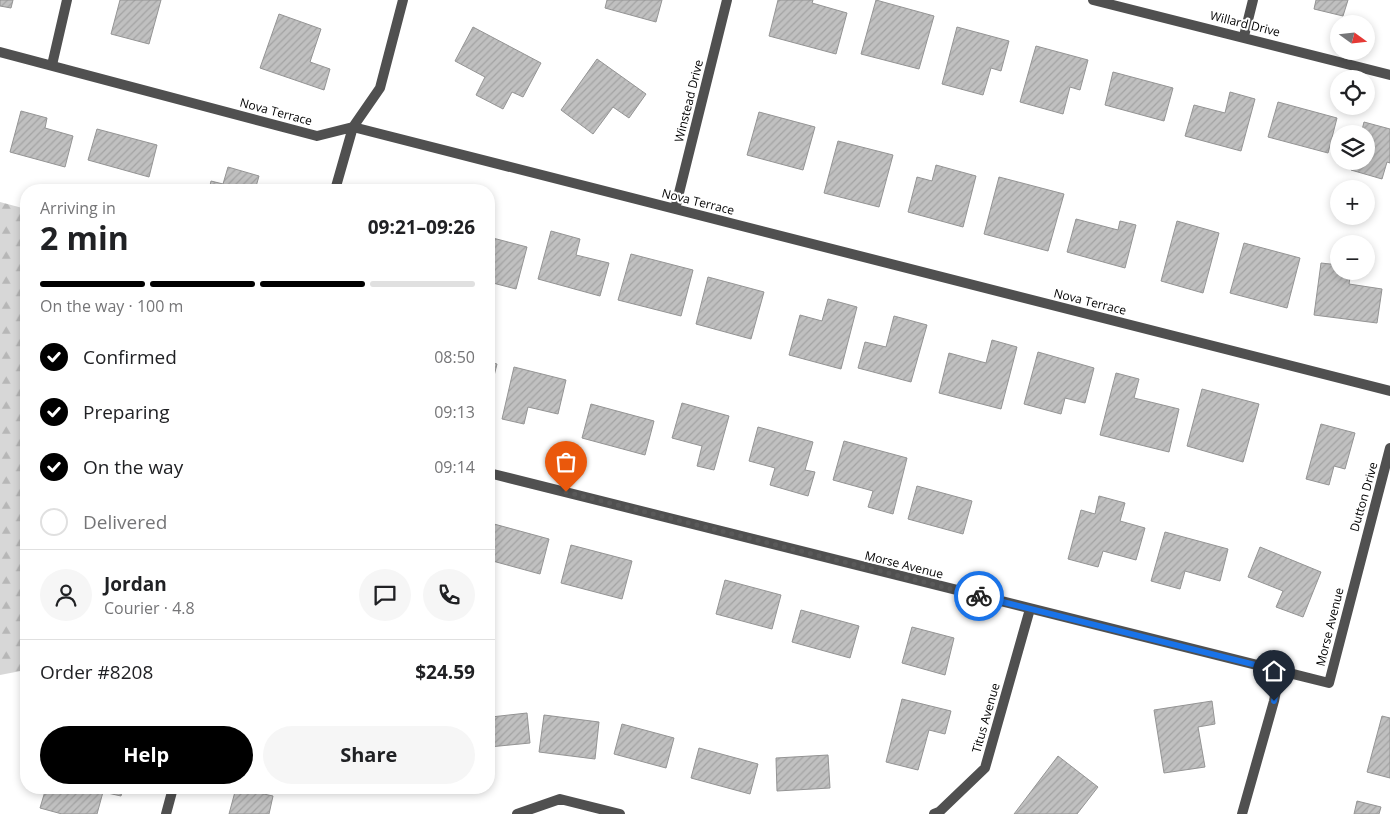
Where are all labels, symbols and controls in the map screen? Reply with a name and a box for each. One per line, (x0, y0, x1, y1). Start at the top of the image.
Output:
street label: Willard Drive (1208, 7, 1282, 40)
north arrow (1330, 15, 1375, 60)
map controls (1330, 15, 1375, 280)
street label: Winstead Drive (670, 57, 707, 144)
button: locate (1330, 70, 1375, 115)
street label: Nova Terrace (238, 94, 314, 129)
button: layers (1330, 125, 1375, 170)
button: + (1330, 180, 1375, 225)
street label: Nova Terrace (660, 184, 736, 219)
text: Arriving in (40, 197, 116, 219)
text: 09:21–09:26 (368, 214, 475, 240)
text: 2 min (40, 216, 129, 259)
button: − (1330, 235, 1375, 280)
street label: Nova Terrace (1052, 284, 1128, 319)
text: On the way · 100 m (40, 295, 183, 317)
icon: check (40, 343, 68, 371)
text: Confirmed (83, 344, 177, 370)
text: 08:50 (434, 346, 475, 368)
icon: check (40, 398, 68, 426)
text: Preparing (83, 399, 170, 425)
text: 09:13 (434, 401, 475, 423)
pin (545, 441, 587, 492)
icon: bag (552, 448, 580, 476)
icon: check (40, 453, 68, 481)
text: On the way (83, 454, 183, 480)
text: 09:14 (434, 456, 475, 478)
street label: Dutton Drive (1345, 460, 1382, 534)
text: Delivered (83, 509, 167, 535)
street label: Morse Avenue (863, 547, 945, 583)
button: person (40, 569, 92, 621)
button: chat (359, 569, 411, 621)
button: phone (423, 569, 475, 621)
text: Jordan (104, 571, 167, 597)
courier (954, 571, 1004, 621)
icon: bike (965, 582, 993, 610)
street label: Morse Avenue (1312, 586, 1348, 668)
text: Courier · 4.8 (104, 597, 195, 619)
pin (1253, 650, 1295, 701)
icon: home (1260, 657, 1288, 685)
text: Order #8208 (40, 659, 153, 685)
text: $24.59 (415, 659, 475, 685)
street label: Titus Avenue (967, 681, 1004, 755)
button: Help (40, 726, 253, 784)
button: Share (263, 726, 475, 784)

